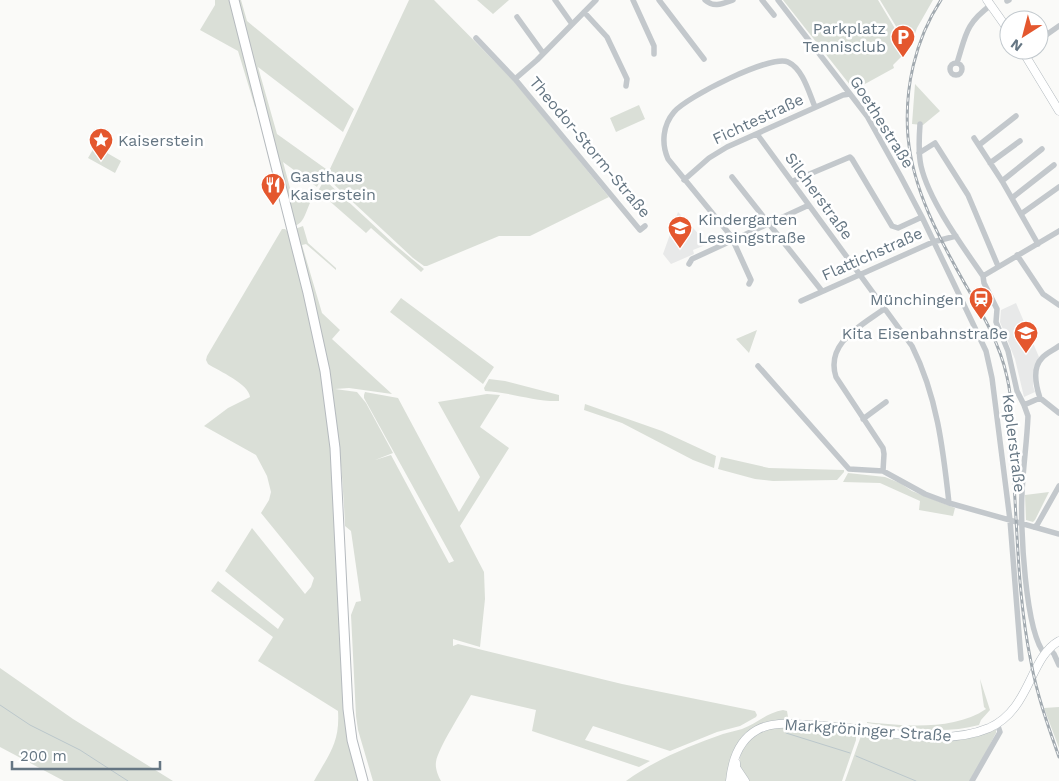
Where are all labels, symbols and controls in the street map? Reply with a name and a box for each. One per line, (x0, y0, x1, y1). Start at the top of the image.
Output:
north arrow (999, 10, 1049, 60)
place label: Parkplatz Tennisclub (803, 19, 886, 56)
parking icon: Parkplatz Tennisclub (890, 24, 916, 58)
text: N (1007, 36, 1025, 55)
street label: Goethestraße (846, 72, 918, 172)
street label: Theodor-Storm-Straße (525, 73, 655, 221)
street label: Fichtestraße (709, 90, 807, 148)
place icon: Kaiserstein (88, 127, 114, 161)
place label: Kaiserstein (118, 131, 204, 150)
street label: Silcherstraße (781, 149, 857, 243)
place label: Gasthaus Kaiserstein (290, 167, 376, 204)
restaurant icon: Gasthaus Kaiserstein (260, 172, 286, 206)
place label: Kindergarten Lessingstraße (698, 210, 806, 247)
school or university icon: Kindergarten Lessingstraße (667, 215, 693, 249)
street label: Flattichstraße (819, 223, 925, 285)
station icon: Münchingen (968, 286, 994, 320)
place label: Münchingen (870, 290, 964, 309)
school or university icon: Kita Eisenbahnstraße (1013, 320, 1039, 354)
place label: Kita Eisenbahnstraße (842, 324, 1008, 343)
street label: Keplerstraße (999, 393, 1029, 493)
street label: Markgröninger Straße (784, 715, 952, 745)
scale bar (12, 738, 160, 770)
text: 200 m (20, 747, 67, 765)

